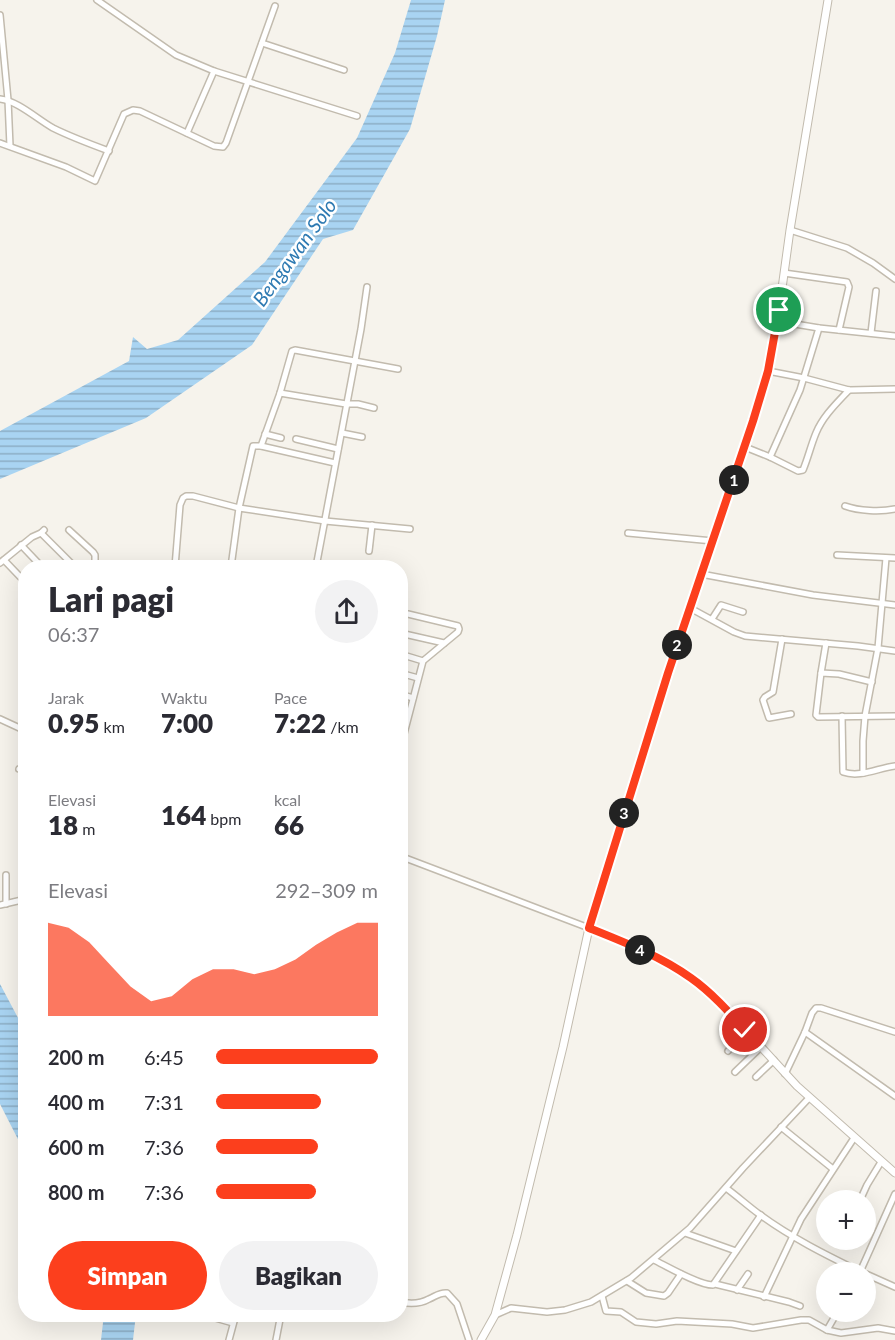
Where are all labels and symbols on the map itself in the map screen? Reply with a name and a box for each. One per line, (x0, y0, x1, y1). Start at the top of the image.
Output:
water label: Bengawan Solo (247, 194, 341, 310)
pin (753, 284, 804, 335)
pin: 1 (719, 465, 749, 495)
pin: 2 (662, 630, 692, 660)
pin: 3 (609, 798, 639, 828)
pin: 4 (625, 935, 655, 965)
pin (719, 1004, 770, 1055)

